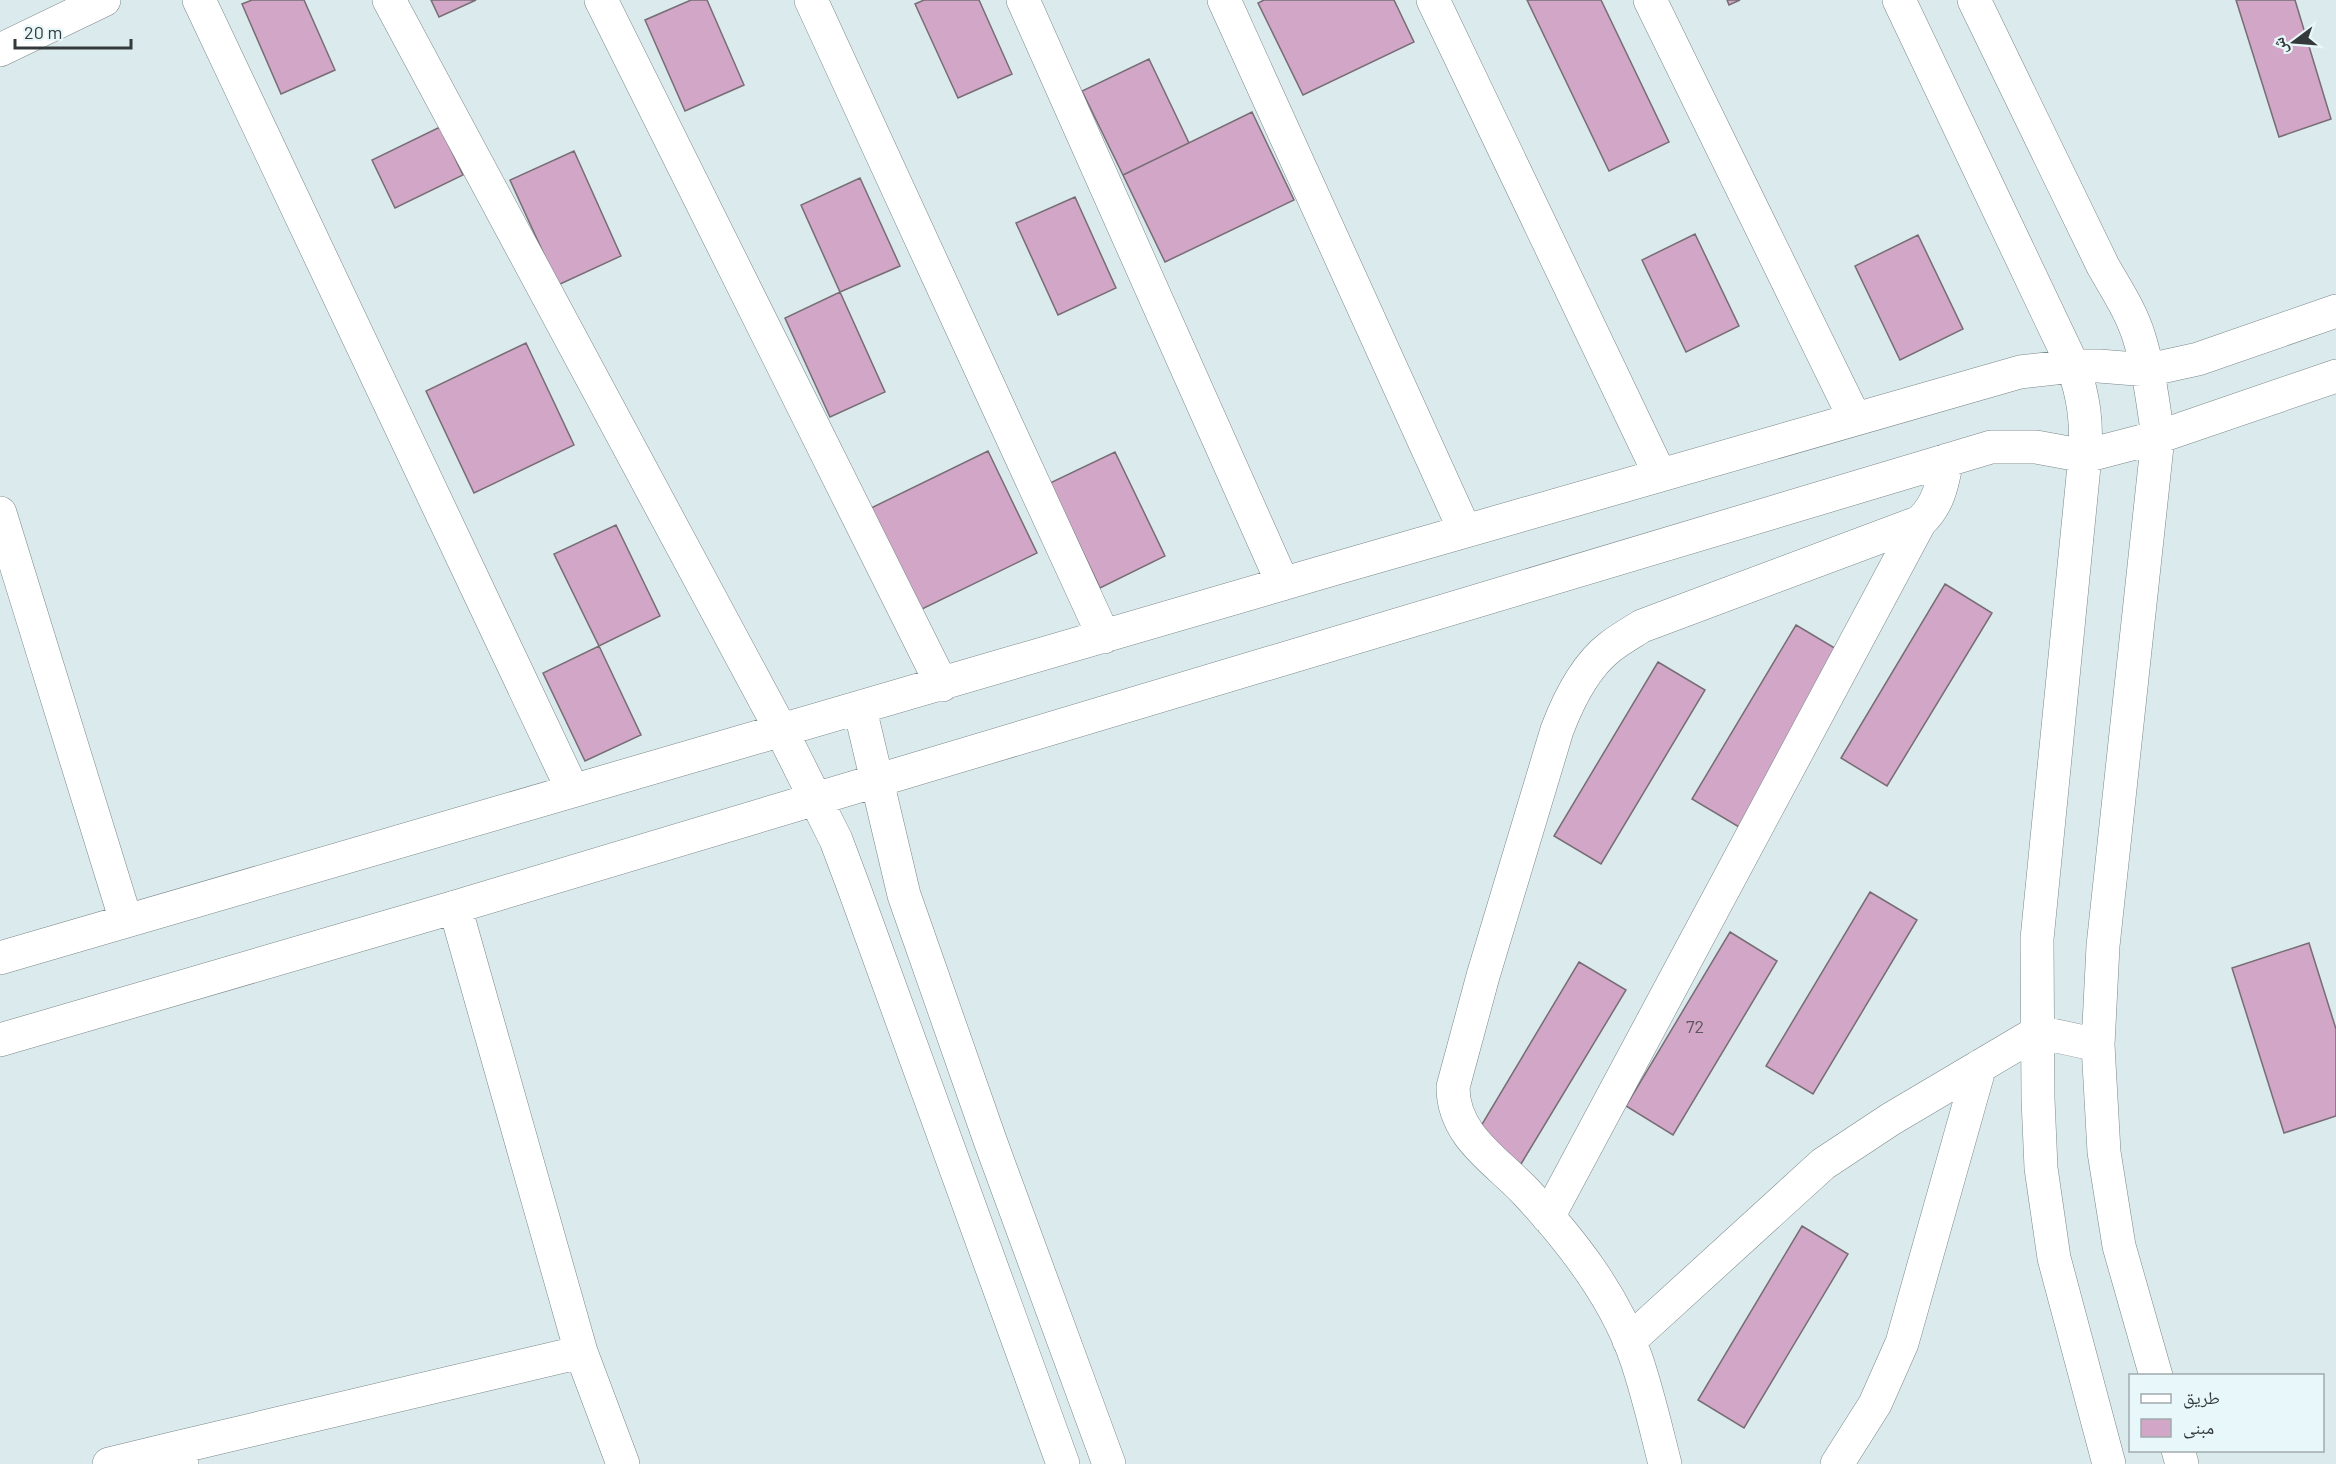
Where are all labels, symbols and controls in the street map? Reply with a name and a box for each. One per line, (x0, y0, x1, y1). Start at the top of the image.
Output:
scale bar (15, 12, 130, 50)
north arrow (2264, 12, 2324, 72)
text: 20 m (24, 21, 62, 43)
text: ش (2268, 35, 2292, 57)
house number: 72 (1686, 1015, 1704, 1037)
legend (2129, 1374, 2324, 1452)
text: طريق (2183, 1386, 2220, 1409)
text: مبنى (2183, 1416, 2214, 1439)

